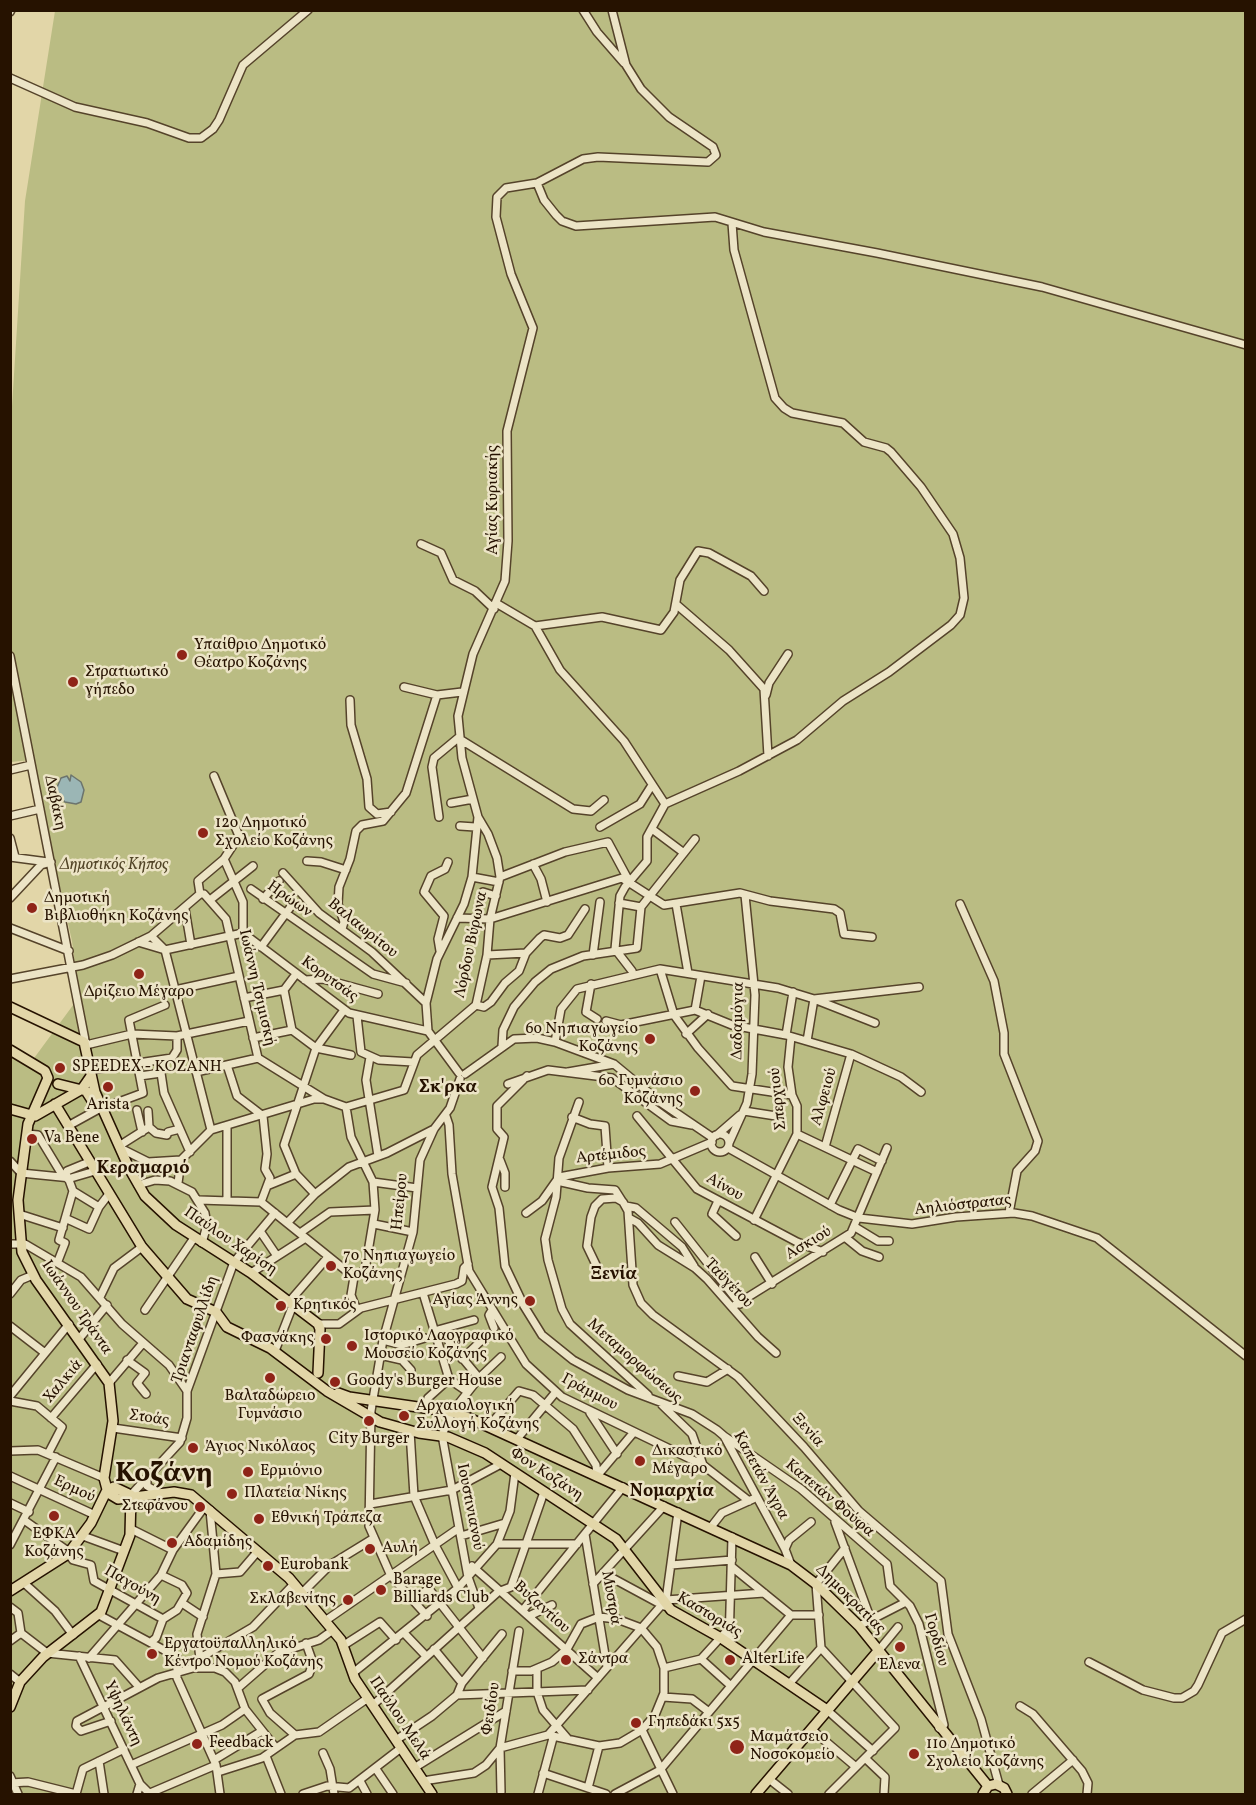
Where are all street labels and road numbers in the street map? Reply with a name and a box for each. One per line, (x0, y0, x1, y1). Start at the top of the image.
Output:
street label: Αγίας Κυριακής (484, 445, 504, 555)
street label: Δαβάκη (39, 774, 69, 832)
street label: Ηρώων (263, 878, 315, 922)
street label: Λόρδου Βύρωνα (451, 890, 493, 1000)
street label: Βαλαωρίτου (323, 895, 401, 963)
street label: Ιωάννη Τσιμισκή (233, 928, 279, 1048)
street label: Κορυτσάς (297, 953, 361, 1007)
street label: Δαδαμόγια (729, 982, 749, 1060)
street label: Αλφειού (808, 1066, 842, 1128)
street label: Σπερχιού (766, 1067, 792, 1131)
street label: Αρτέμιδος (575, 1143, 647, 1169)
street label: Αίνου (702, 1170, 746, 1206)
street label: Ηπείρου (388, 1173, 414, 1231)
street label: Αηλιόστρατας (914, 1191, 1012, 1221)
street label: Παύλου Χαρίση (180, 1204, 280, 1280)
street label: Ασκιού (782, 1223, 836, 1265)
street label: Ταϋγέτου (700, 1255, 756, 1313)
street label: Ιωάννου Τράντα (36, 1257, 116, 1359)
street label: Τριανταφυλλίδη (169, 1273, 223, 1387)
street label: Μεταμορφώσεως (582, 1315, 686, 1409)
street label: Χαλκιά (40, 1356, 88, 1408)
street label: Γράμμου (558, 1370, 620, 1416)
street label: Στοάς (128, 1407, 170, 1431)
street label: Ξενία (787, 1410, 827, 1452)
street label: Καπετάν Άγρα (728, 1429, 792, 1523)
street label: Φον Κοζάνη (506, 1444, 586, 1506)
street label: Καπετάν Φούφα (780, 1456, 878, 1542)
street label: Ιουστινιανού (451, 1462, 487, 1552)
street label: Ερμού (50, 1472, 98, 1508)
street label: Δημοκρατίας (811, 1561, 889, 1639)
street label: Παγούνη (100, 1562, 164, 1610)
street label: Μυστρά (596, 1569, 624, 1627)
street label: Βυζαντίου (509, 1578, 573, 1638)
street label: Καστοριάς (673, 1589, 745, 1643)
street label: Γορδίου (918, 1611, 952, 1669)
street label: Παύλου Μελά (364, 1673, 434, 1765)
street label: Υψηλάντη (99, 1678, 145, 1750)
street label: Φειδίου (478, 1681, 506, 1737)

